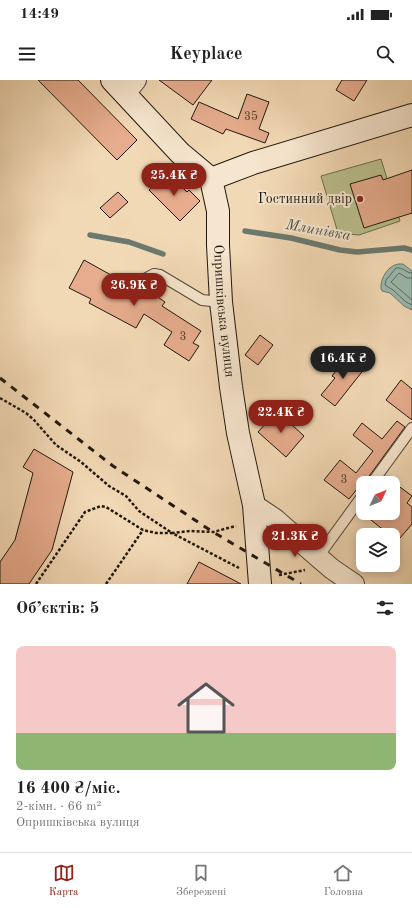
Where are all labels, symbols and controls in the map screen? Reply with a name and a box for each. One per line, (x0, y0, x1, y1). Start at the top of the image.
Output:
text: 14:49 (20, 7, 59, 22)
icon: menu (16, 43, 38, 65)
icon: search (374, 43, 396, 65)
text: Keyplace (169, 45, 243, 63)
house number: 35 (244, 110, 258, 123)
pin: 25.4K ₴ (137, 163, 211, 197)
text: 25.4K ₴ (150, 169, 198, 182)
place label: Гостинний двір (258, 192, 352, 206)
marker: Гостинний двір (355, 194, 365, 204)
water label: Млинівка (283, 218, 352, 244)
street label: Опришківська вулиця (211, 244, 237, 378)
pin: 26.9K ₴ (97, 273, 171, 307)
text: 26.9K ₴ (110, 279, 158, 292)
house number: 3 (180, 331, 186, 343)
pin: 16.4K ₴ (306, 346, 380, 380)
text: 16.4K ₴ (319, 352, 367, 365)
pin: 22.4K ₴ (244, 400, 318, 434)
text: 22.4K ₴ (257, 406, 305, 419)
house number: 3 (341, 474, 347, 486)
north arrow (356, 476, 400, 520)
map controls (356, 476, 400, 572)
pin: 21.3K ₴ (258, 524, 332, 558)
button: layers (356, 528, 400, 572)
text: 21.3K ₴ (271, 530, 319, 543)
icon: filters (374, 597, 396, 619)
text: Об’єктів: 5 (16, 600, 99, 617)
icon: home (170, 672, 242, 744)
text: 16 400 ₴/міс. (16, 780, 120, 797)
text: 2-кімн. · 66 m² (16, 800, 102, 813)
text: Опришківська вулиця (16, 816, 140, 829)
tab: Карта (49, 862, 79, 900)
tab: Збережені (176, 862, 226, 900)
tab: Головна (324, 862, 363, 900)

